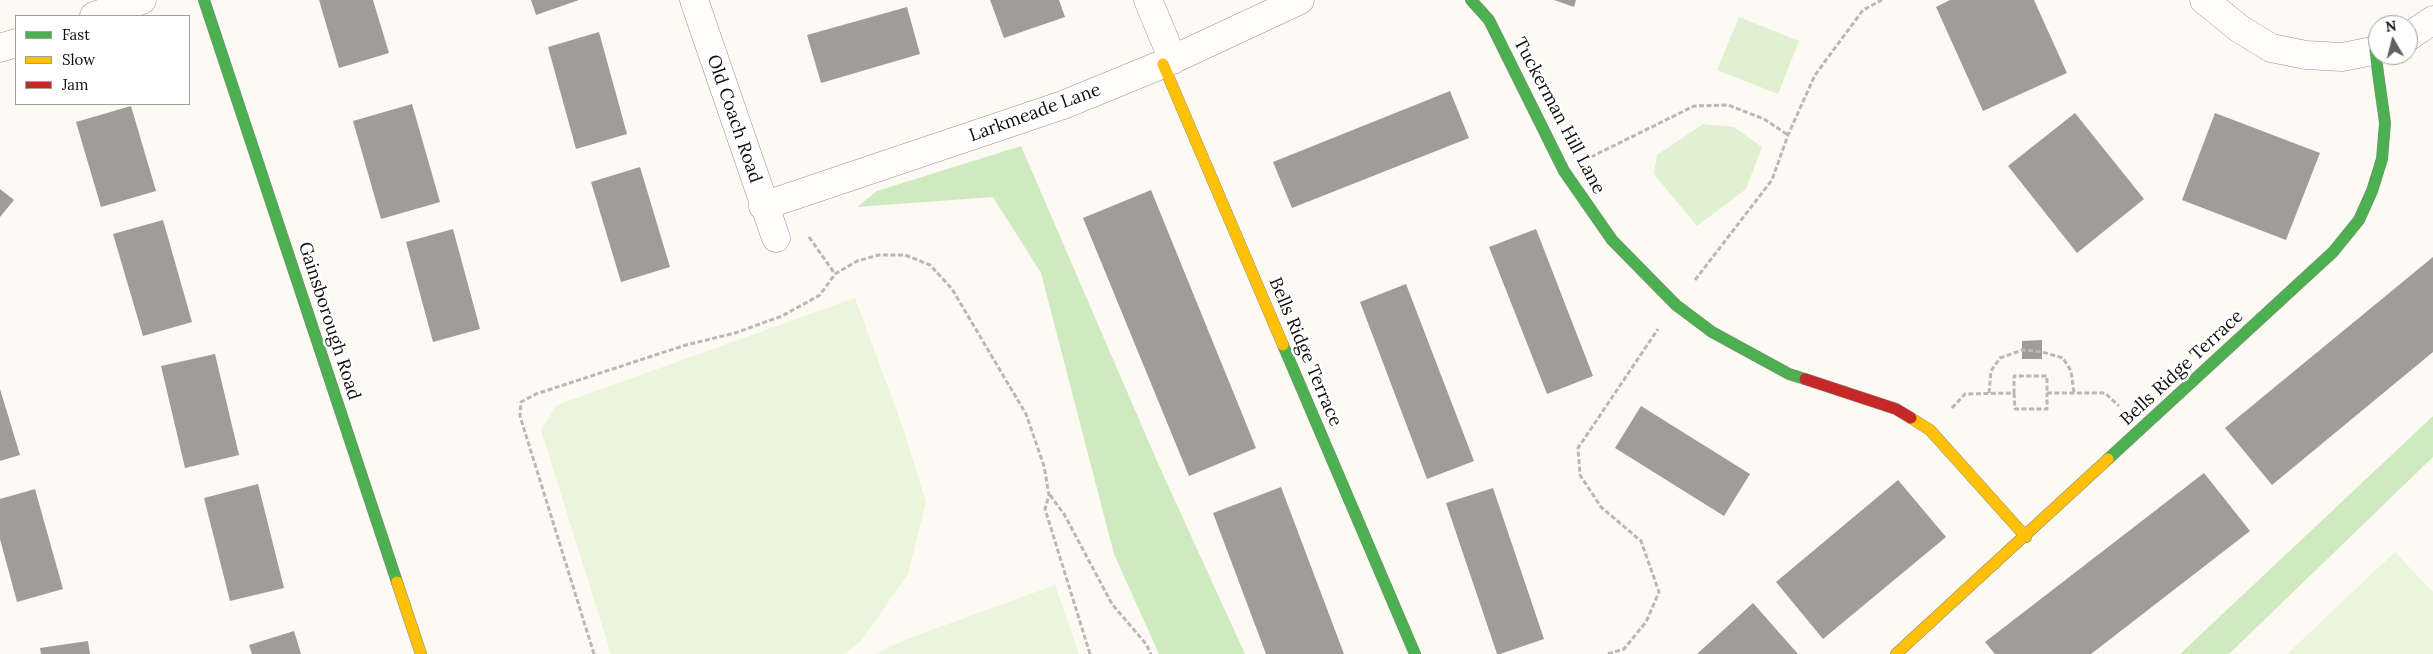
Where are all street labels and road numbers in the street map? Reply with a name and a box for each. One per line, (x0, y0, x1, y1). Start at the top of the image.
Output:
street label: Tuckerman Hill Lane (1509, 34, 1609, 198)
street label: Old Coach Road (702, 52, 766, 186)
street label: Larkmeade Lane (966, 79, 1104, 147)
street label: Gainsborough Road (293, 239, 365, 403)
street label: Bells Ridge Terrace (1264, 274, 1346, 430)
street label: Bells Ridge Terrace (2116, 306, 2248, 430)

